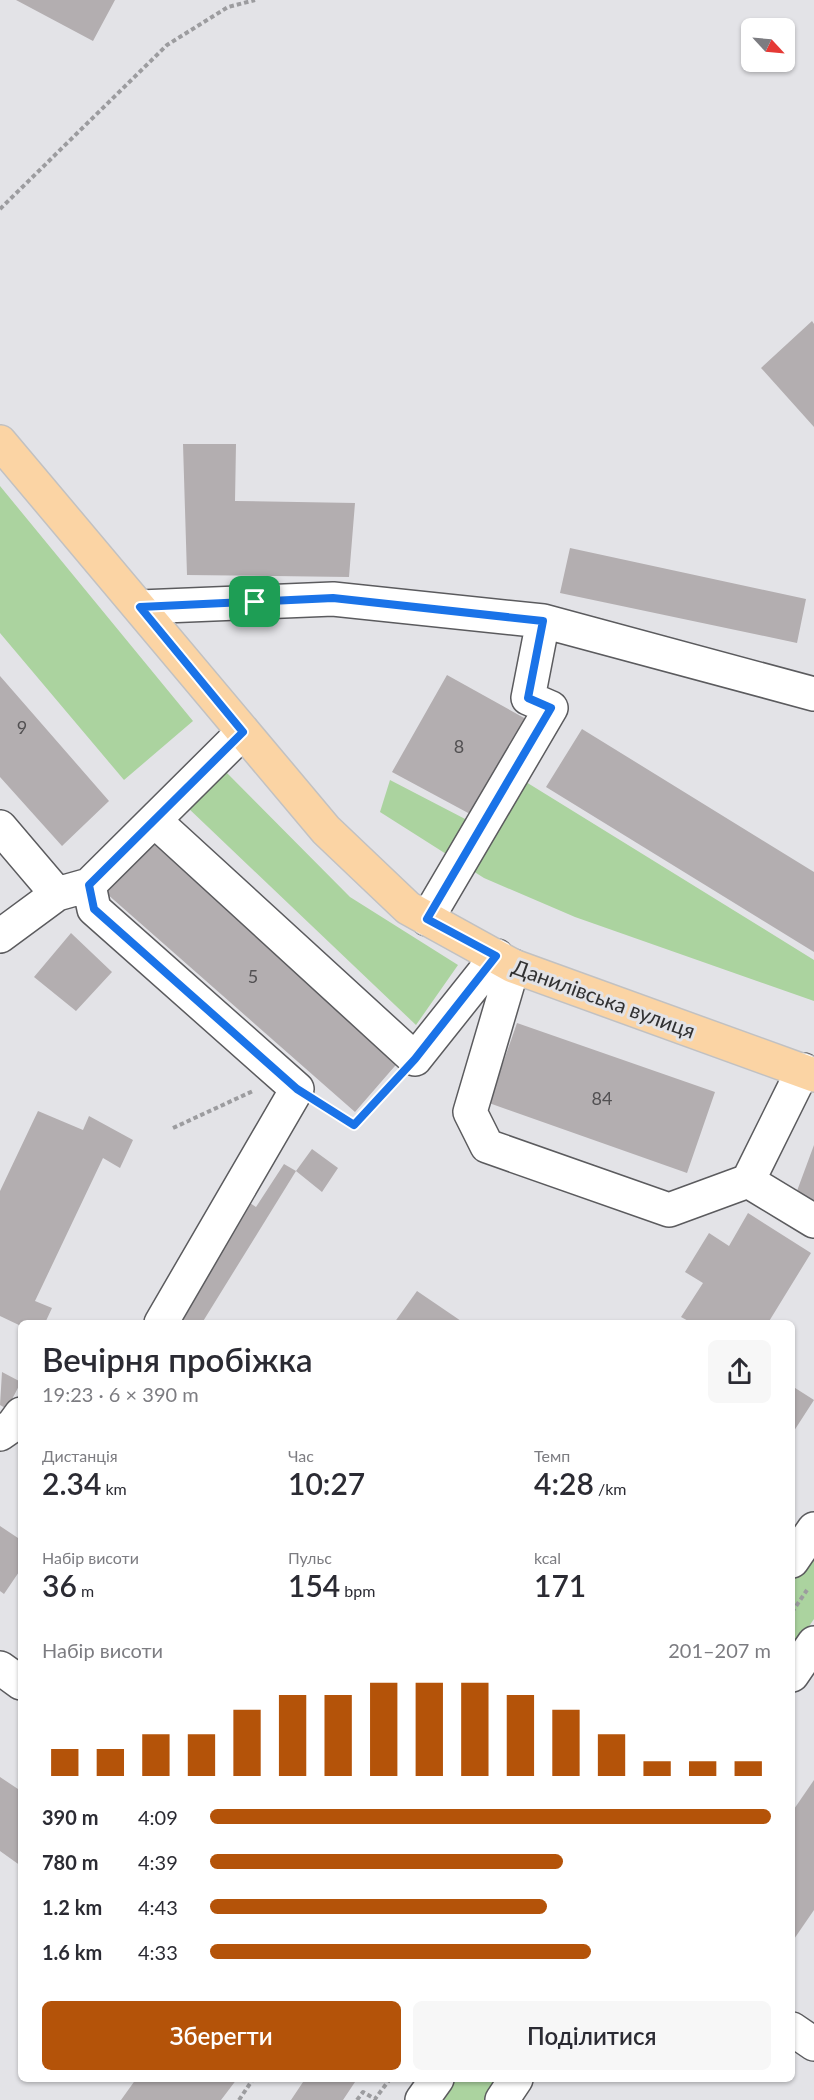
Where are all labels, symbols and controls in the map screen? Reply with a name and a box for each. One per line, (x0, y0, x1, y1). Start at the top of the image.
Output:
north arrow (741, 18, 795, 72)
map controls (741, 18, 795, 72)
pin (229, 576, 280, 627)
icon: arrive (238, 585, 271, 618)
house number: 9 (17, 716, 27, 738)
house number: 8 (454, 735, 464, 757)
street label: Данилівська вулиця (509, 953, 699, 1043)
house number: 5 (248, 965, 258, 987)
house number: 84 (592, 1087, 612, 1109)
text: Вечірня пробіжка (42, 1339, 313, 1379)
button: share (708, 1340, 771, 1403)
text: 19:23 · 6 × 390 m (42, 1382, 199, 1406)
text: Дистанція (42, 1446, 118, 1465)
text: Час (288, 1446, 314, 1465)
text: Темп (534, 1446, 570, 1465)
text: 2.34 (42, 1465, 101, 1501)
text: 10:27 (288, 1465, 365, 1501)
text: 4:28 (534, 1465, 594, 1501)
text: km (101, 1479, 127, 1498)
text: /km (594, 1479, 626, 1498)
text: Набір висоти (42, 1548, 139, 1567)
text: Пульс (288, 1548, 332, 1567)
text: kcal (534, 1548, 561, 1567)
text: 36 (42, 1567, 77, 1603)
text: 154 (288, 1567, 340, 1603)
text: 171 (534, 1567, 586, 1603)
text: m (77, 1581, 94, 1600)
text: bpm (340, 1581, 375, 1600)
text: Набір висоти (42, 1638, 163, 1662)
text: 201–207 m (668, 1638, 771, 1662)
text: 390 m (42, 1805, 98, 1829)
text: 4:09 (138, 1805, 178, 1829)
text: 780 m (42, 1850, 98, 1874)
text: 4:39 (138, 1850, 178, 1874)
text: 1.2 km (42, 1895, 102, 1919)
text: 4:43 (138, 1895, 178, 1919)
text: 1.6 km (42, 1940, 102, 1964)
text: 4:33 (138, 1940, 178, 1964)
button: Зберегти (42, 2001, 401, 2070)
button: Поділитися (413, 2001, 771, 2070)

